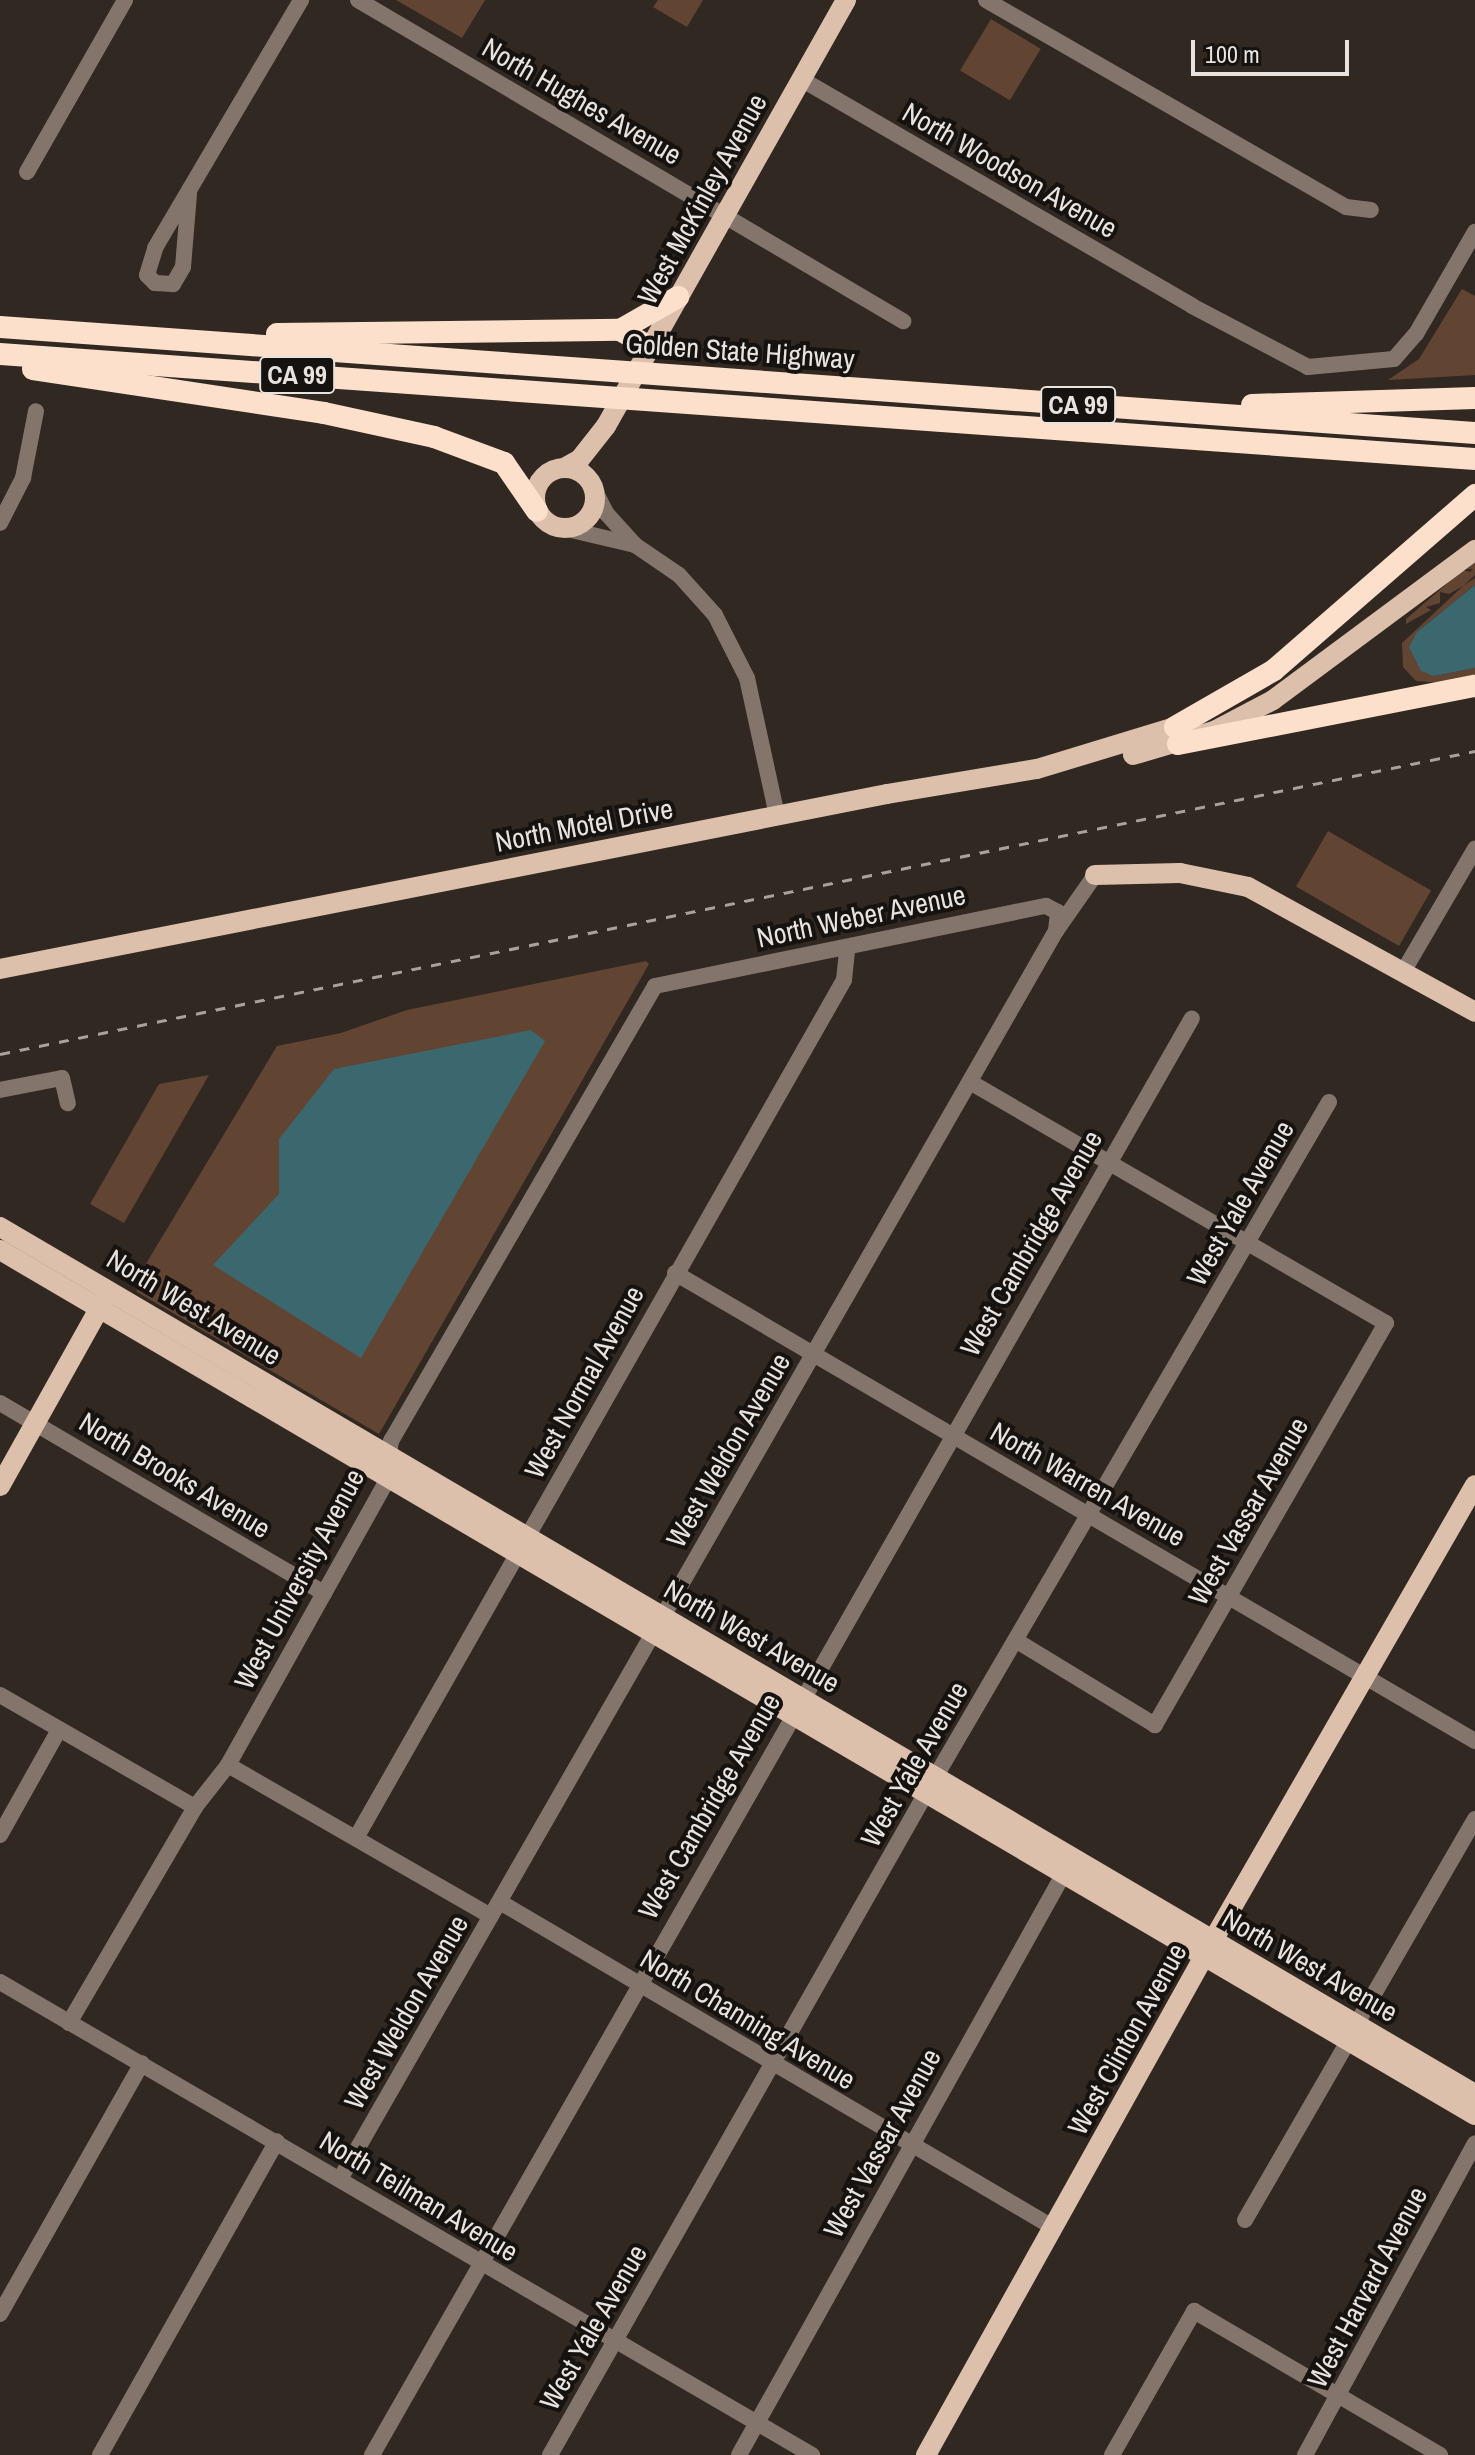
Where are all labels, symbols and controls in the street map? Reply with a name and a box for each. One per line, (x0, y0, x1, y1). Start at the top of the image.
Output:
scale bar (1195, 24, 1353, 74)
street label: North Hughes Avenue (476, 30, 688, 172)
text: 100 m (1205, 38, 1260, 70)
street label: West McKinley Avenue (630, 87, 774, 311)
street label: North Woodson Avenue (896, 95, 1124, 245)
street label: Golden State Highway (624, 326, 856, 376)
road number: CA 99 (257, 353, 337, 397)
road number: CA 99 (1038, 383, 1118, 427)
street label: North Motel Drive (492, 791, 676, 859)
street label: North Weber Avenue (753, 877, 969, 955)
street label: West Yale Avenue (1179, 1114, 1301, 1292)
street label: West Cambridge Avenue (953, 1124, 1109, 1362)
street label: North West Avenue (100, 1242, 288, 1372)
street label: West Normal Avenue (517, 1279, 651, 1485)
street label: West Weldon Avenue (659, 1347, 797, 1553)
street label: North Brooks Avenue (73, 1405, 277, 1545)
street label: West Vassar Avenue (1180, 1411, 1316, 1611)
street label: North Warren Avenue (984, 1414, 1192, 1554)
street label: West University Avenue (227, 1463, 371, 1695)
street label: North West Avenue (658, 1572, 846, 1700)
street label: West Yale Avenue (853, 1675, 975, 1853)
street label: West Cambridge Avenue (631, 1687, 787, 1925)
street label: North West Avenue (1216, 1901, 1404, 2029)
street label: West Weldon Avenue (337, 1909, 475, 2115)
street label: West Clinton Avenue (1060, 1937, 1194, 2141)
street label: North Channing Avenue (634, 1941, 862, 2097)
street label: West Vassar Avenue (816, 2042, 948, 2244)
street label: North Teilman Avenue (313, 2123, 525, 2269)
street label: West Harvard Avenue (1300, 2180, 1434, 2394)
street label: West Yale Avenue (532, 2238, 654, 2416)

